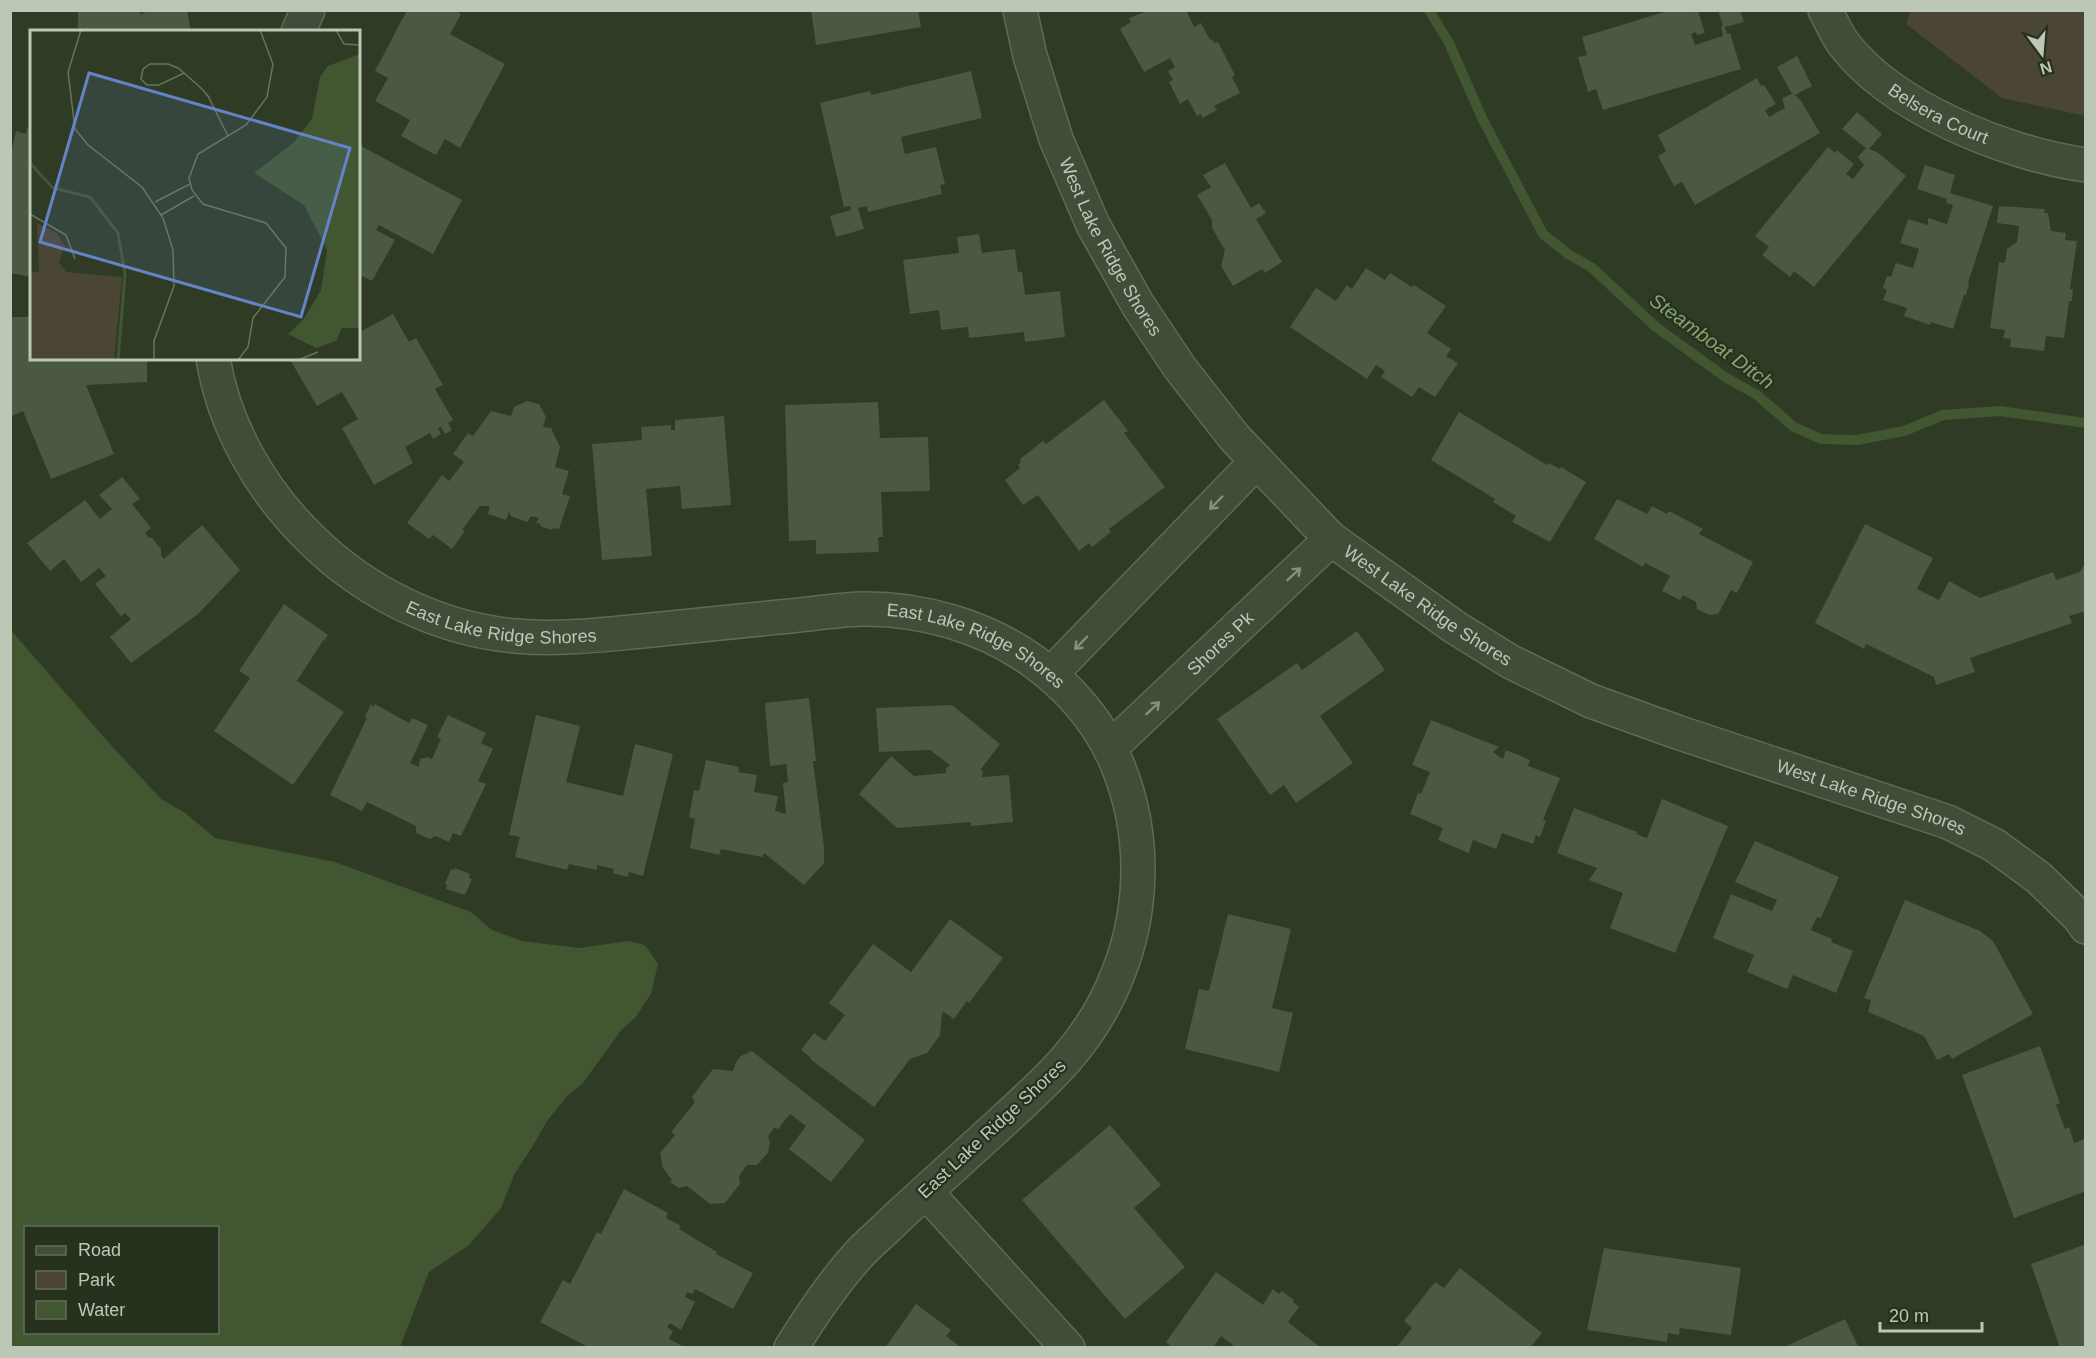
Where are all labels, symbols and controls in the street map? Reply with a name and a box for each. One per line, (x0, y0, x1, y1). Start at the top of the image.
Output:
north arrow (2012, 24, 2072, 84)
inset map (30, 30, 360, 360)
text: N (2038, 58, 2054, 78)
street label: Belsera Court (1885, 80, 1991, 148)
street label: West Lake Ridge Shores (1055, 155, 1166, 340)
water label: Steamboat Ditch (1646, 289, 1778, 393)
one-way arrow (1209, 495, 1224, 510)
street label: West Lake Ridge Shores (1340, 541, 1515, 670)
one-way arrow (1287, 567, 1302, 581)
street label: East Lake Ridge Shores (403, 597, 597, 648)
street label: East Lake Ridge Shores (886, 600, 1069, 692)
street label: Shores Pk (1183, 607, 1258, 679)
one-way arrow (1073, 635, 1088, 650)
one-way arrow (1145, 701, 1160, 715)
street label: West Lake Ridge Shores (1774, 756, 1969, 839)
street label: East Lake Ridge Shores (914, 1055, 1070, 1203)
legend (24, 1226, 219, 1334)
text: Road (78, 1240, 121, 1260)
text: Park (78, 1270, 116, 1290)
scale bar (1880, 1295, 1982, 1333)
text: Water (78, 1300, 125, 1320)
text: 20 m (1889, 1306, 1929, 1326)

